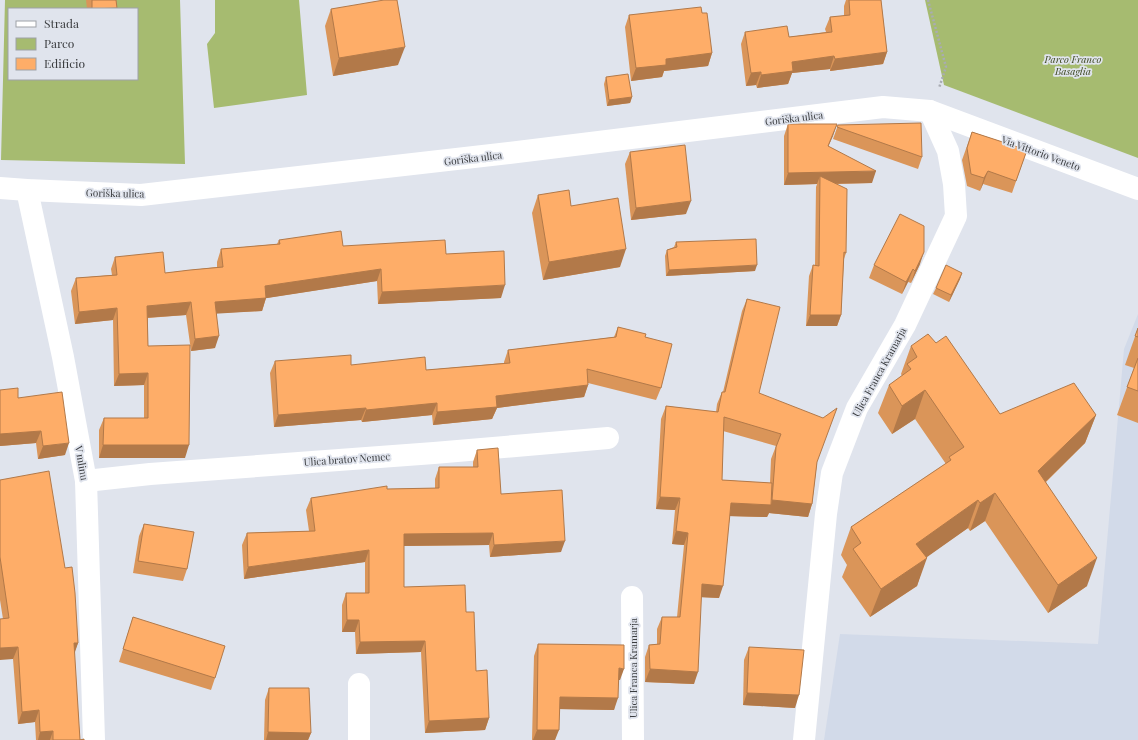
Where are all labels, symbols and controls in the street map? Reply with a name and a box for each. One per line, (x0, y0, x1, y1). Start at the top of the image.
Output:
legend (8, 8, 138, 80)
text: Strada (44, 15, 79, 31)
text: Parco (44, 35, 75, 51)
park label: Parco Franco Basaglia (1044, 52, 1101, 78)
text: Edificio (44, 55, 86, 71)
street label: Goriška ulica (764, 107, 824, 129)
street label: Via Vittorio Veneto (999, 132, 1083, 174)
street label: Goriška ulica (443, 147, 503, 169)
street label: Goriška ulica (86, 185, 144, 201)
street label: Ulica Franca Kramarja (849, 325, 909, 419)
street label: V mlinu (72, 444, 92, 482)
street label: Ulica bratov Nemec (303, 449, 391, 469)
street label: Ulica Franca Kramarja (626, 618, 640, 718)

